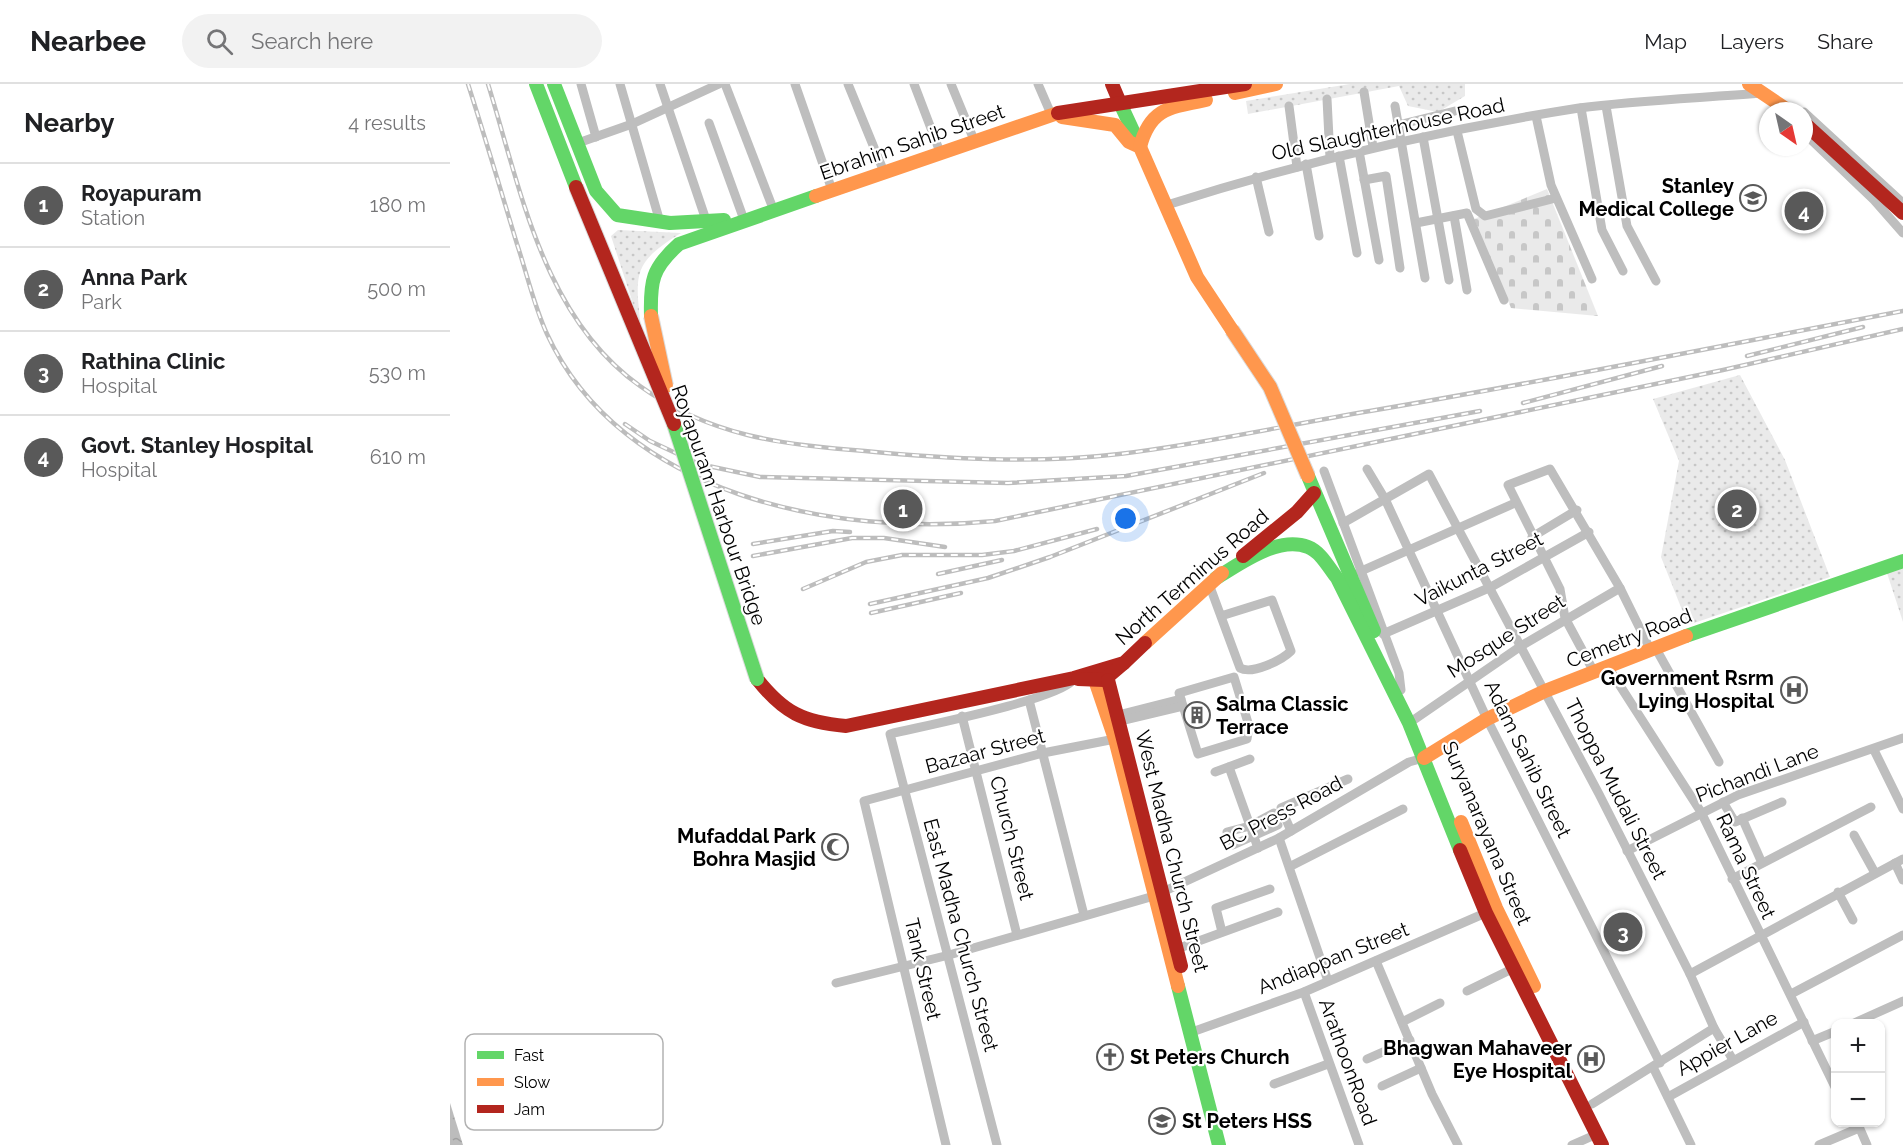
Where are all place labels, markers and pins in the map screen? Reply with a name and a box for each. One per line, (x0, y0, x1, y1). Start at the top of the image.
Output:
place label: Stanley Medical College (1578, 174, 1734, 221)
school or university icon: Stanley Medical College (1738, 183, 1768, 213)
pin: 4 (1784, 188, 1824, 234)
pin: 1 (884, 486, 922, 532)
pin: 2 (1718, 486, 1756, 532)
place label: Government Rsrm Lying Hospital (1601, 666, 1775, 713)
hospital icon: Government Rsrm Lying Hospital (1779, 675, 1809, 705)
place label: Salma Classic Terrace (1216, 692, 1349, 739)
building icon: Salma Classic Terrace (1182, 700, 1212, 730)
place label: Mufaddal Park Bohra Masjid (677, 824, 817, 871)
mosque icon: Mufaddal Park Bohra Masjid (820, 832, 850, 862)
pin: 3 (1604, 910, 1642, 954)
place label: Bhagwan Mahaveer Eye Hospital (1383, 1036, 1573, 1083)
church icon: St Peters Church (1095, 1042, 1125, 1072)
hospital icon: Bhagwan Mahaveer Eye Hospital (1576, 1044, 1606, 1074)
place label: St Peters Church (1130, 1045, 1290, 1069)
school or university icon: St Peters HSS (1147, 1106, 1177, 1136)
place label: St Peters HSS (1182, 1109, 1312, 1133)

